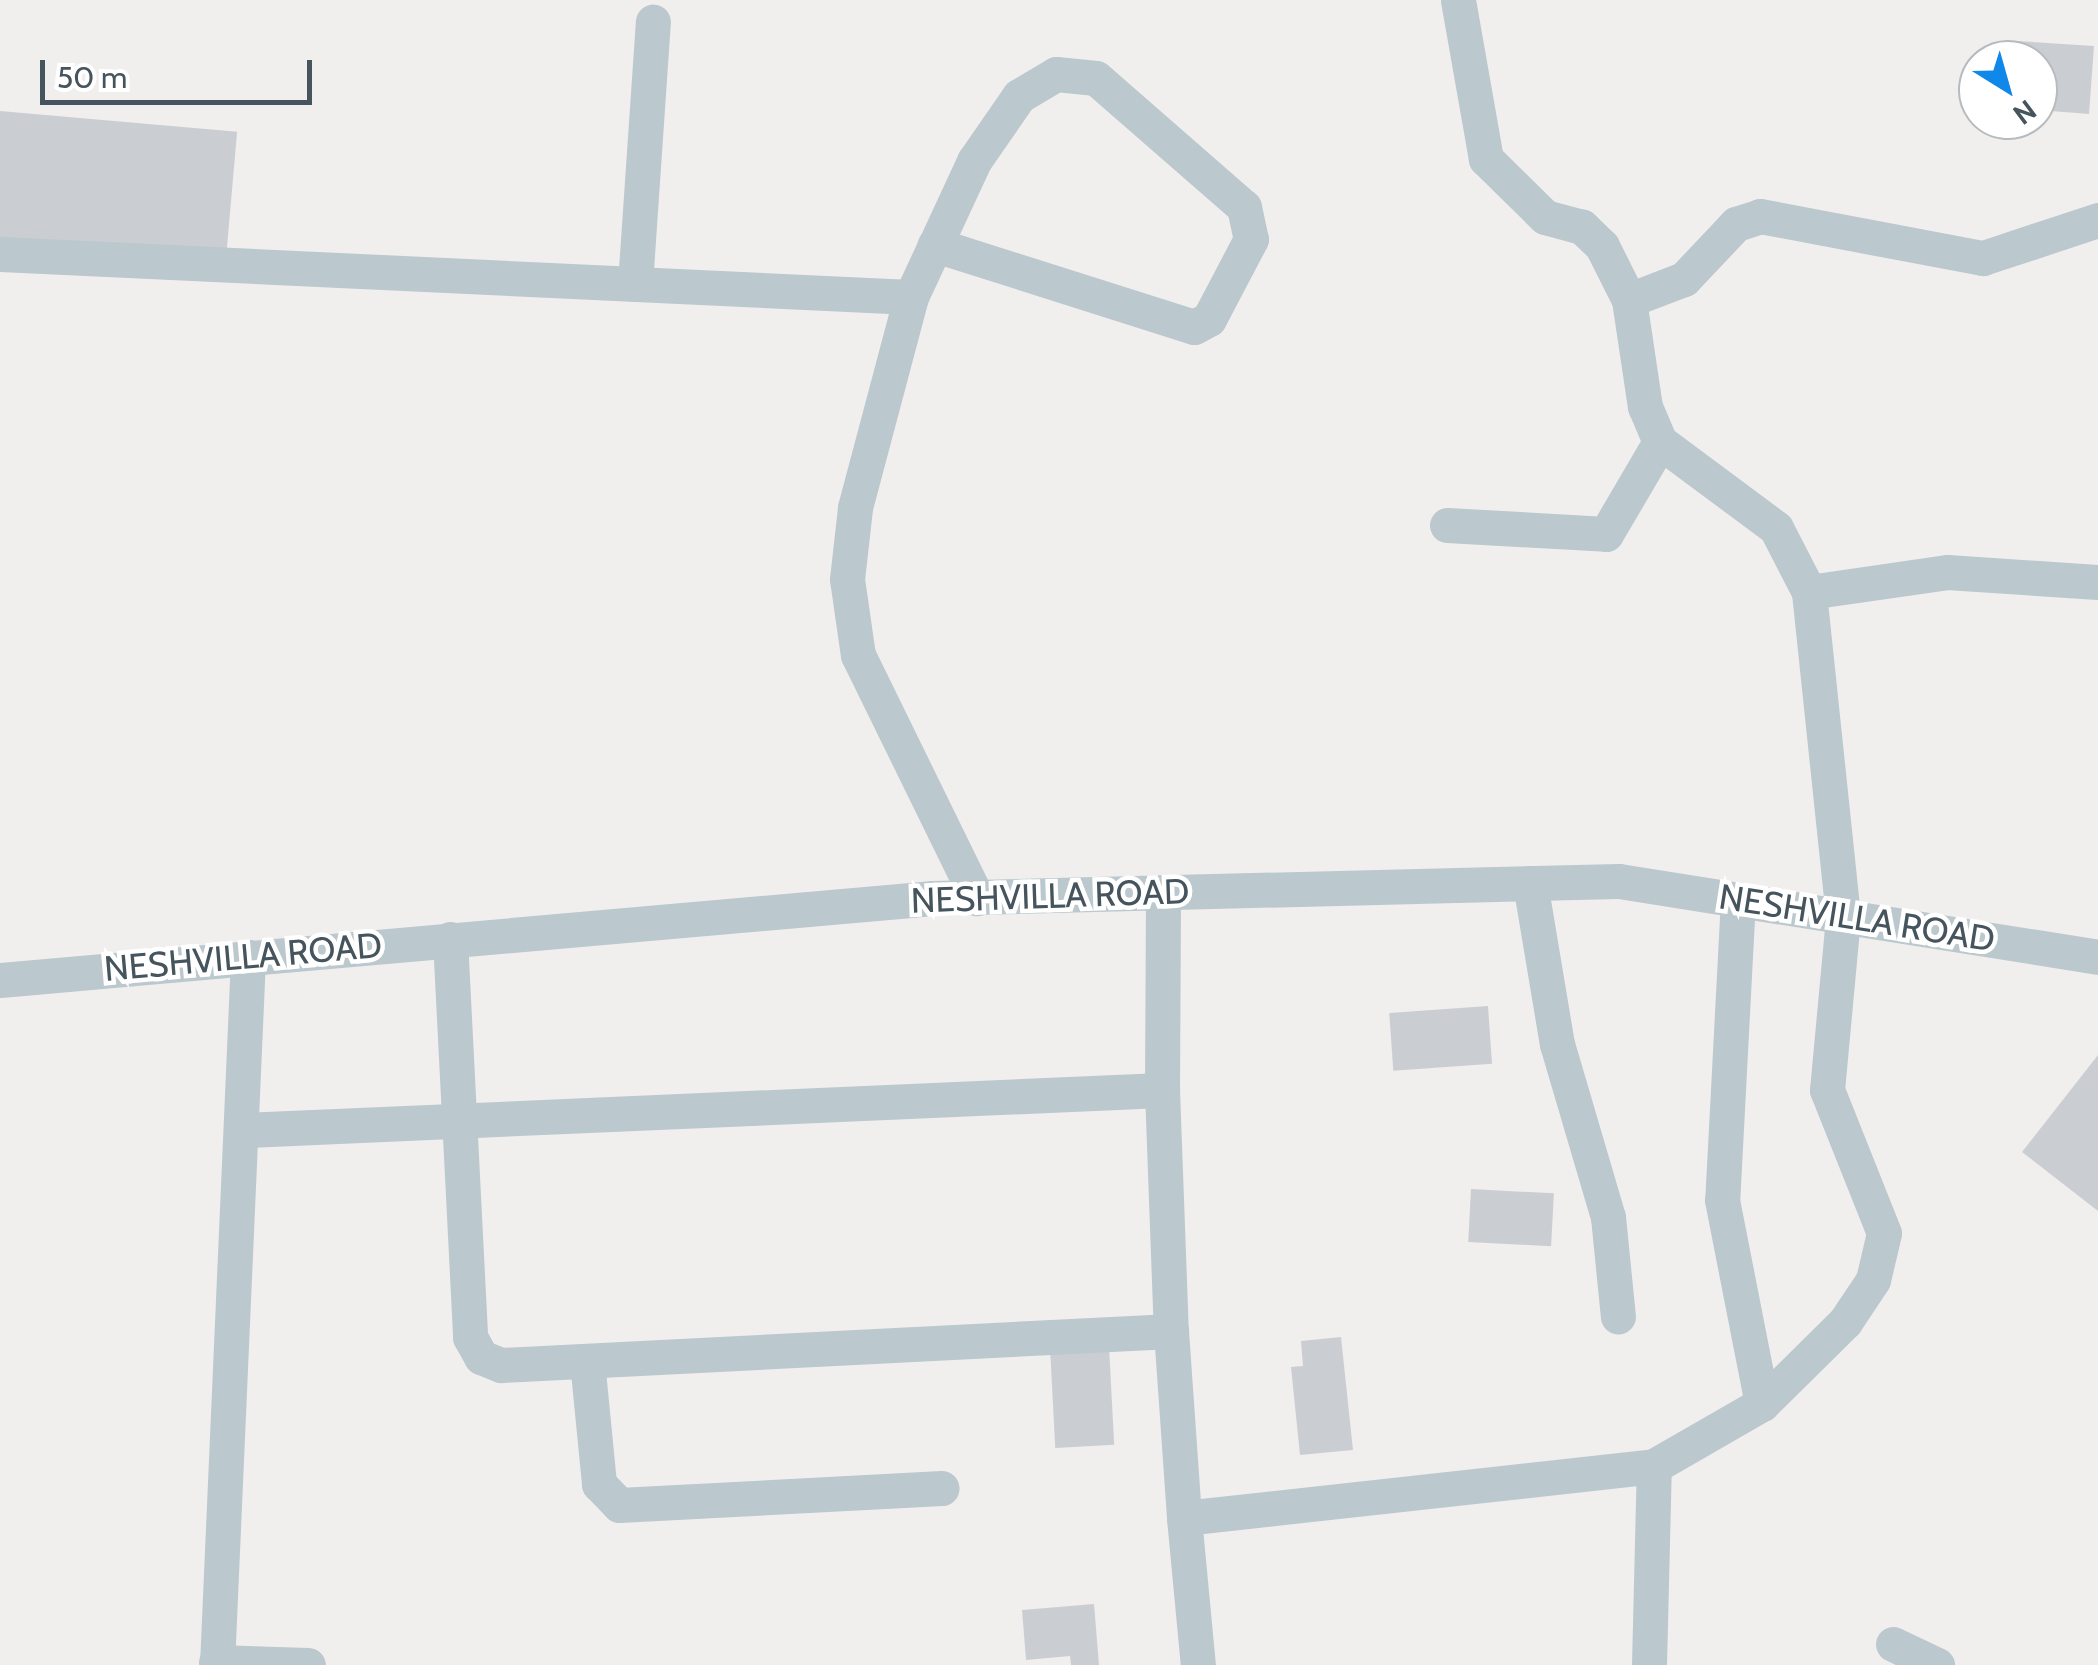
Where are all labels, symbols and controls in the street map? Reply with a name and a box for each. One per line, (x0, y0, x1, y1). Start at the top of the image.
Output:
scale bar (45, 40, 318, 102)
north arrow (1958, 40, 2058, 140)
text: 50 m (57, 59, 127, 96)
text: N (2007, 93, 2043, 132)
street label: NESHVILLA ROAD (910, 870, 1190, 922)
street label: NESHVILLA ROAD (1716, 875, 1998, 961)
street label: NESHVILLA ROAD (102, 924, 384, 990)

